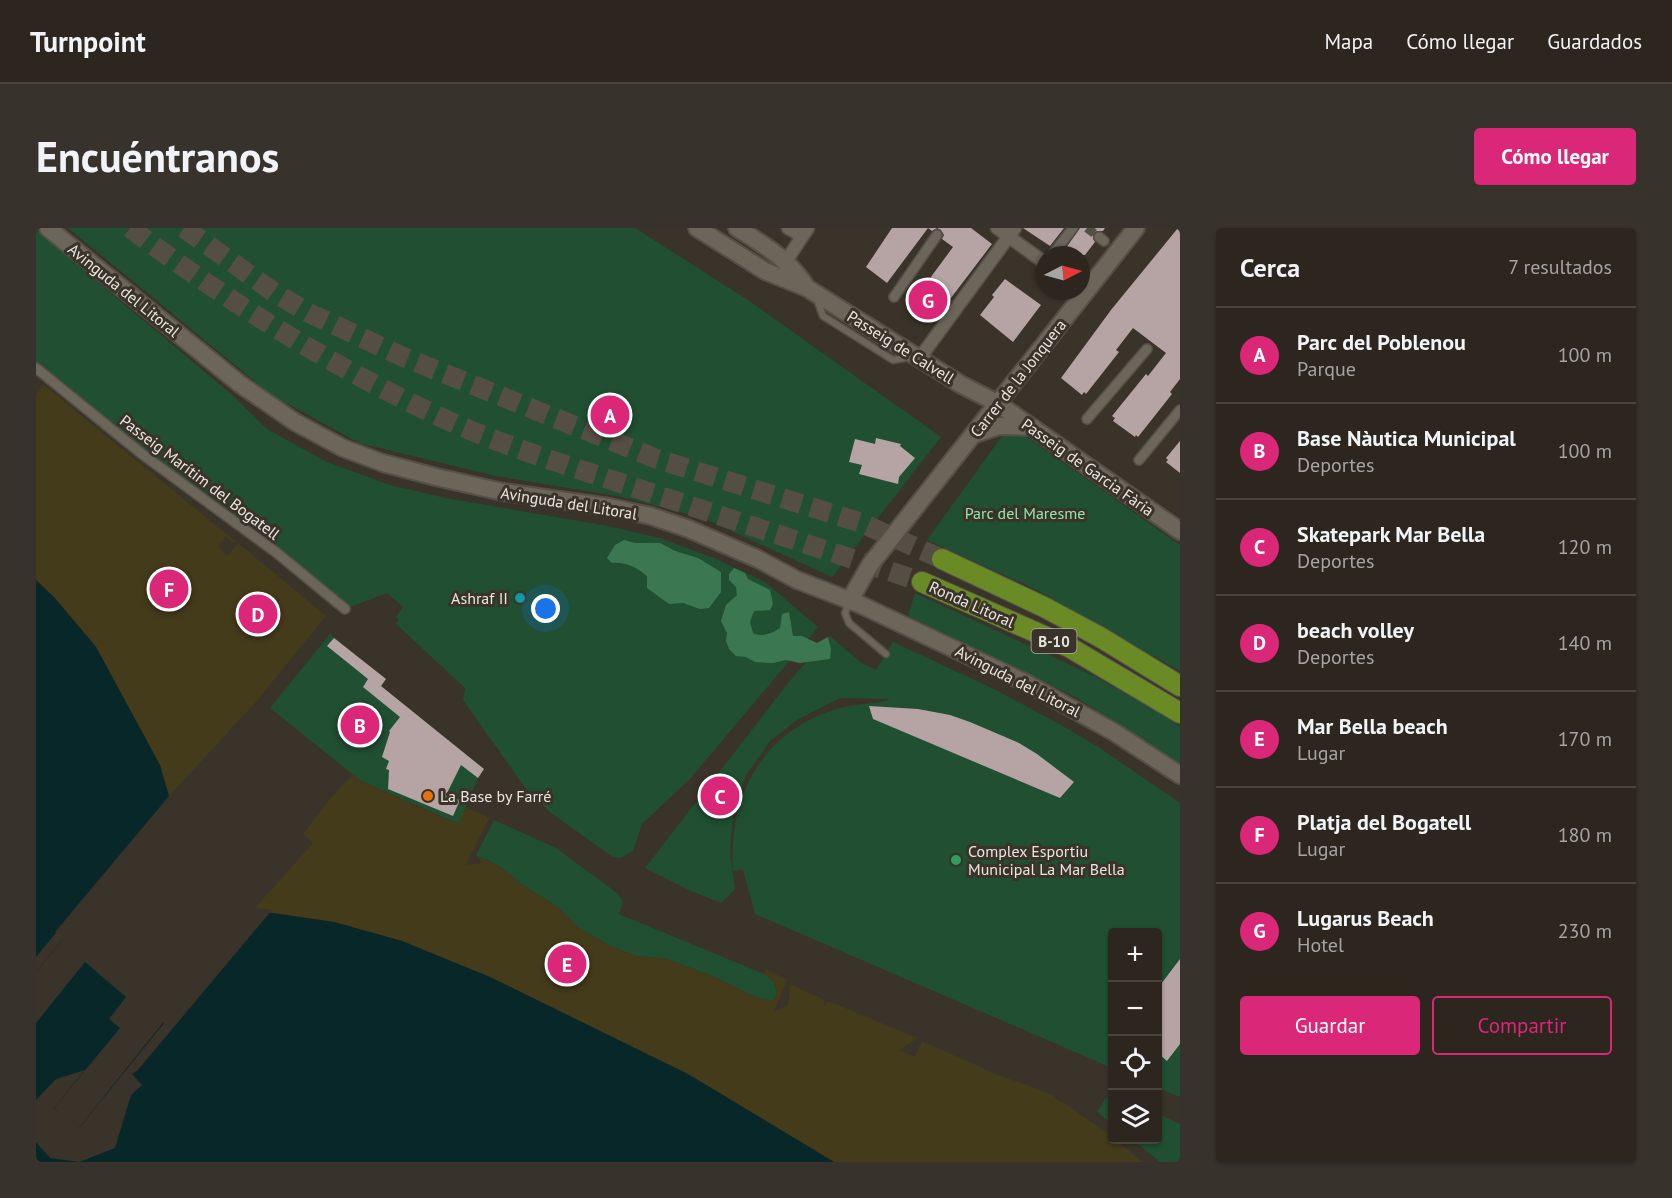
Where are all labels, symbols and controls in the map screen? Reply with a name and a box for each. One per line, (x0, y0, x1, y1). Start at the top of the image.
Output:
text: Turnpoint (30, 23, 146, 60)
text: Mapa (1324, 28, 1373, 55)
text: Cómo llegar (1406, 28, 1514, 55)
text: Guardados (1547, 28, 1642, 55)
button: Cómo llegar (1474, 128, 1636, 185)
text: Encuéntranos (36, 129, 279, 184)
street label: Avinguda del Litoral (64, 239, 184, 341)
north arrow (1036, 246, 1090, 300)
text: Cerca (1240, 251, 1300, 284)
text: 7 resultados (1508, 254, 1612, 280)
pin: G (908, 278, 948, 322)
street label: Passeig de Calvell (844, 306, 959, 388)
street label: Carrer de la Jonquera (966, 315, 1070, 441)
text: Parc del Poblenou (1297, 328, 1466, 356)
text: A (1253, 342, 1266, 368)
text: 100 m (1558, 342, 1612, 368)
text: Parque (1297, 356, 1356, 382)
pin: A (590, 392, 630, 438)
street label: Passeig Marítim del Bogatell (116, 410, 284, 544)
street label: Passeig de Garcia Fària (1018, 414, 1158, 520)
text: Base Nàutica Municipal (1297, 424, 1516, 452)
text: B (1254, 438, 1265, 464)
text: 100 m (1558, 438, 1612, 464)
text: Deportes (1297, 452, 1374, 478)
street label: Avinguda del Litoral (499, 482, 639, 524)
park label: Parc del Maresme (965, 503, 1085, 523)
text: Skatepark Mar Bella (1297, 520, 1485, 548)
text: C (1254, 534, 1265, 560)
text: 120 m (1558, 534, 1612, 560)
text: Deportes (1297, 548, 1374, 574)
pin: F (150, 566, 188, 612)
street label: Ronda Litoral (926, 576, 1018, 632)
place label: Ashraf II (451, 588, 508, 608)
marker: Ashraf II (513, 591, 527, 605)
pin: D (238, 592, 278, 636)
your location (531, 594, 560, 623)
text: beach volley (1297, 616, 1414, 644)
road number: B-10 (1032, 629, 1076, 653)
text: D (1253, 630, 1266, 656)
text: 140 m (1558, 630, 1612, 656)
street label: Avinguda del Litoral (952, 641, 1084, 721)
text: Deportes (1297, 644, 1374, 670)
pin: B (340, 702, 380, 748)
text: Mar Bella beach (1297, 712, 1448, 740)
text: E (1254, 726, 1265, 752)
text: 170 m (1558, 726, 1612, 752)
text: Lugar (1297, 740, 1345, 766)
pin: C (700, 774, 740, 818)
place label: La Base by Farré (440, 786, 551, 806)
marker: La Base by Farré (421, 789, 435, 803)
text: Platja del Bogatell (1297, 808, 1471, 836)
text: F (1254, 822, 1265, 848)
text: 180 m (1558, 822, 1612, 848)
text: Lugar (1297, 836, 1345, 862)
place label: Complex Esportiu Municipal La Mar Bella (968, 841, 1125, 879)
marker: Complex Esportiu Municipal La Mar Bella (949, 853, 963, 867)
text: Lugarus Beach (1297, 904, 1434, 932)
text: G (1253, 918, 1266, 944)
text: 230 m (1558, 918, 1612, 944)
map controls (1108, 928, 1162, 1144)
button: + (1108, 928, 1162, 982)
text: Hotel (1297, 932, 1344, 958)
pin: E (548, 942, 586, 986)
button: − (1108, 982, 1162, 1036)
button: Guardar (1240, 996, 1420, 1055)
button: Compartir (1432, 996, 1612, 1055)
button: locate (1108, 1036, 1162, 1090)
button: layers (1108, 1090, 1162, 1144)

